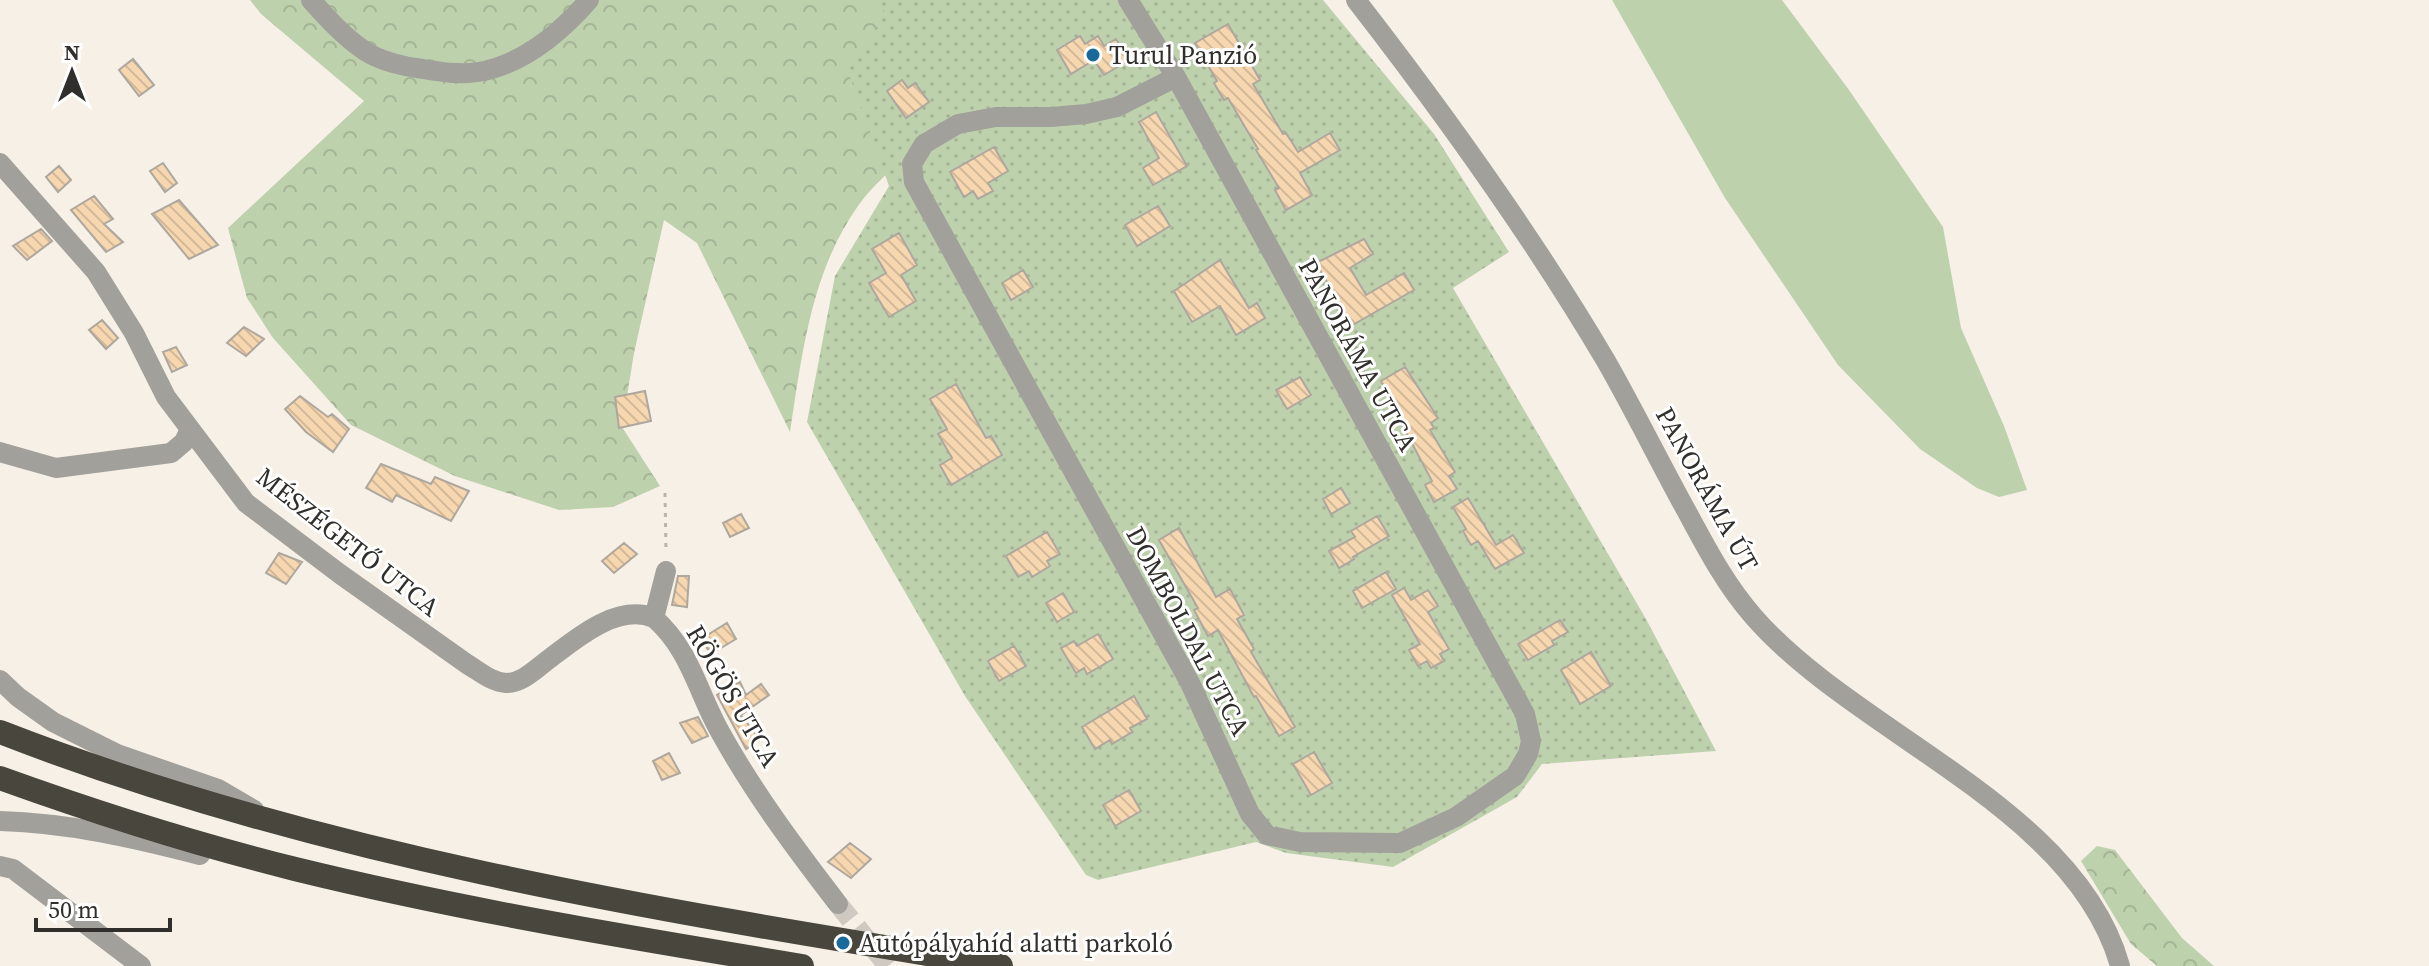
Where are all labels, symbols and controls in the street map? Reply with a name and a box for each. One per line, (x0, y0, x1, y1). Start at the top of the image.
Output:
north arrow (32, 32, 112, 112)
text: N (64, 37, 80, 67)
place label: Turul Panzió (1109, 37, 1257, 73)
marker: Turul Panzió (1084, 46, 1102, 64)
street label: PANORÁMA UTCA (1290, 252, 1426, 458)
street label: PANORÁMA ÚT (1647, 401, 1767, 578)
street label: MÉSZÉGETŐ UTCA (249, 459, 447, 625)
street label: DOMBOLDAL UTCA (1118, 520, 1258, 742)
street label: RÖGÖS UTCA (678, 618, 788, 774)
scale bar (36, 882, 170, 932)
text: 50 m (48, 893, 99, 926)
place label: Autópályahíd alatti parkoló (859, 925, 1173, 961)
marker: Autópályahíd alatti parkoló (834, 934, 852, 952)

